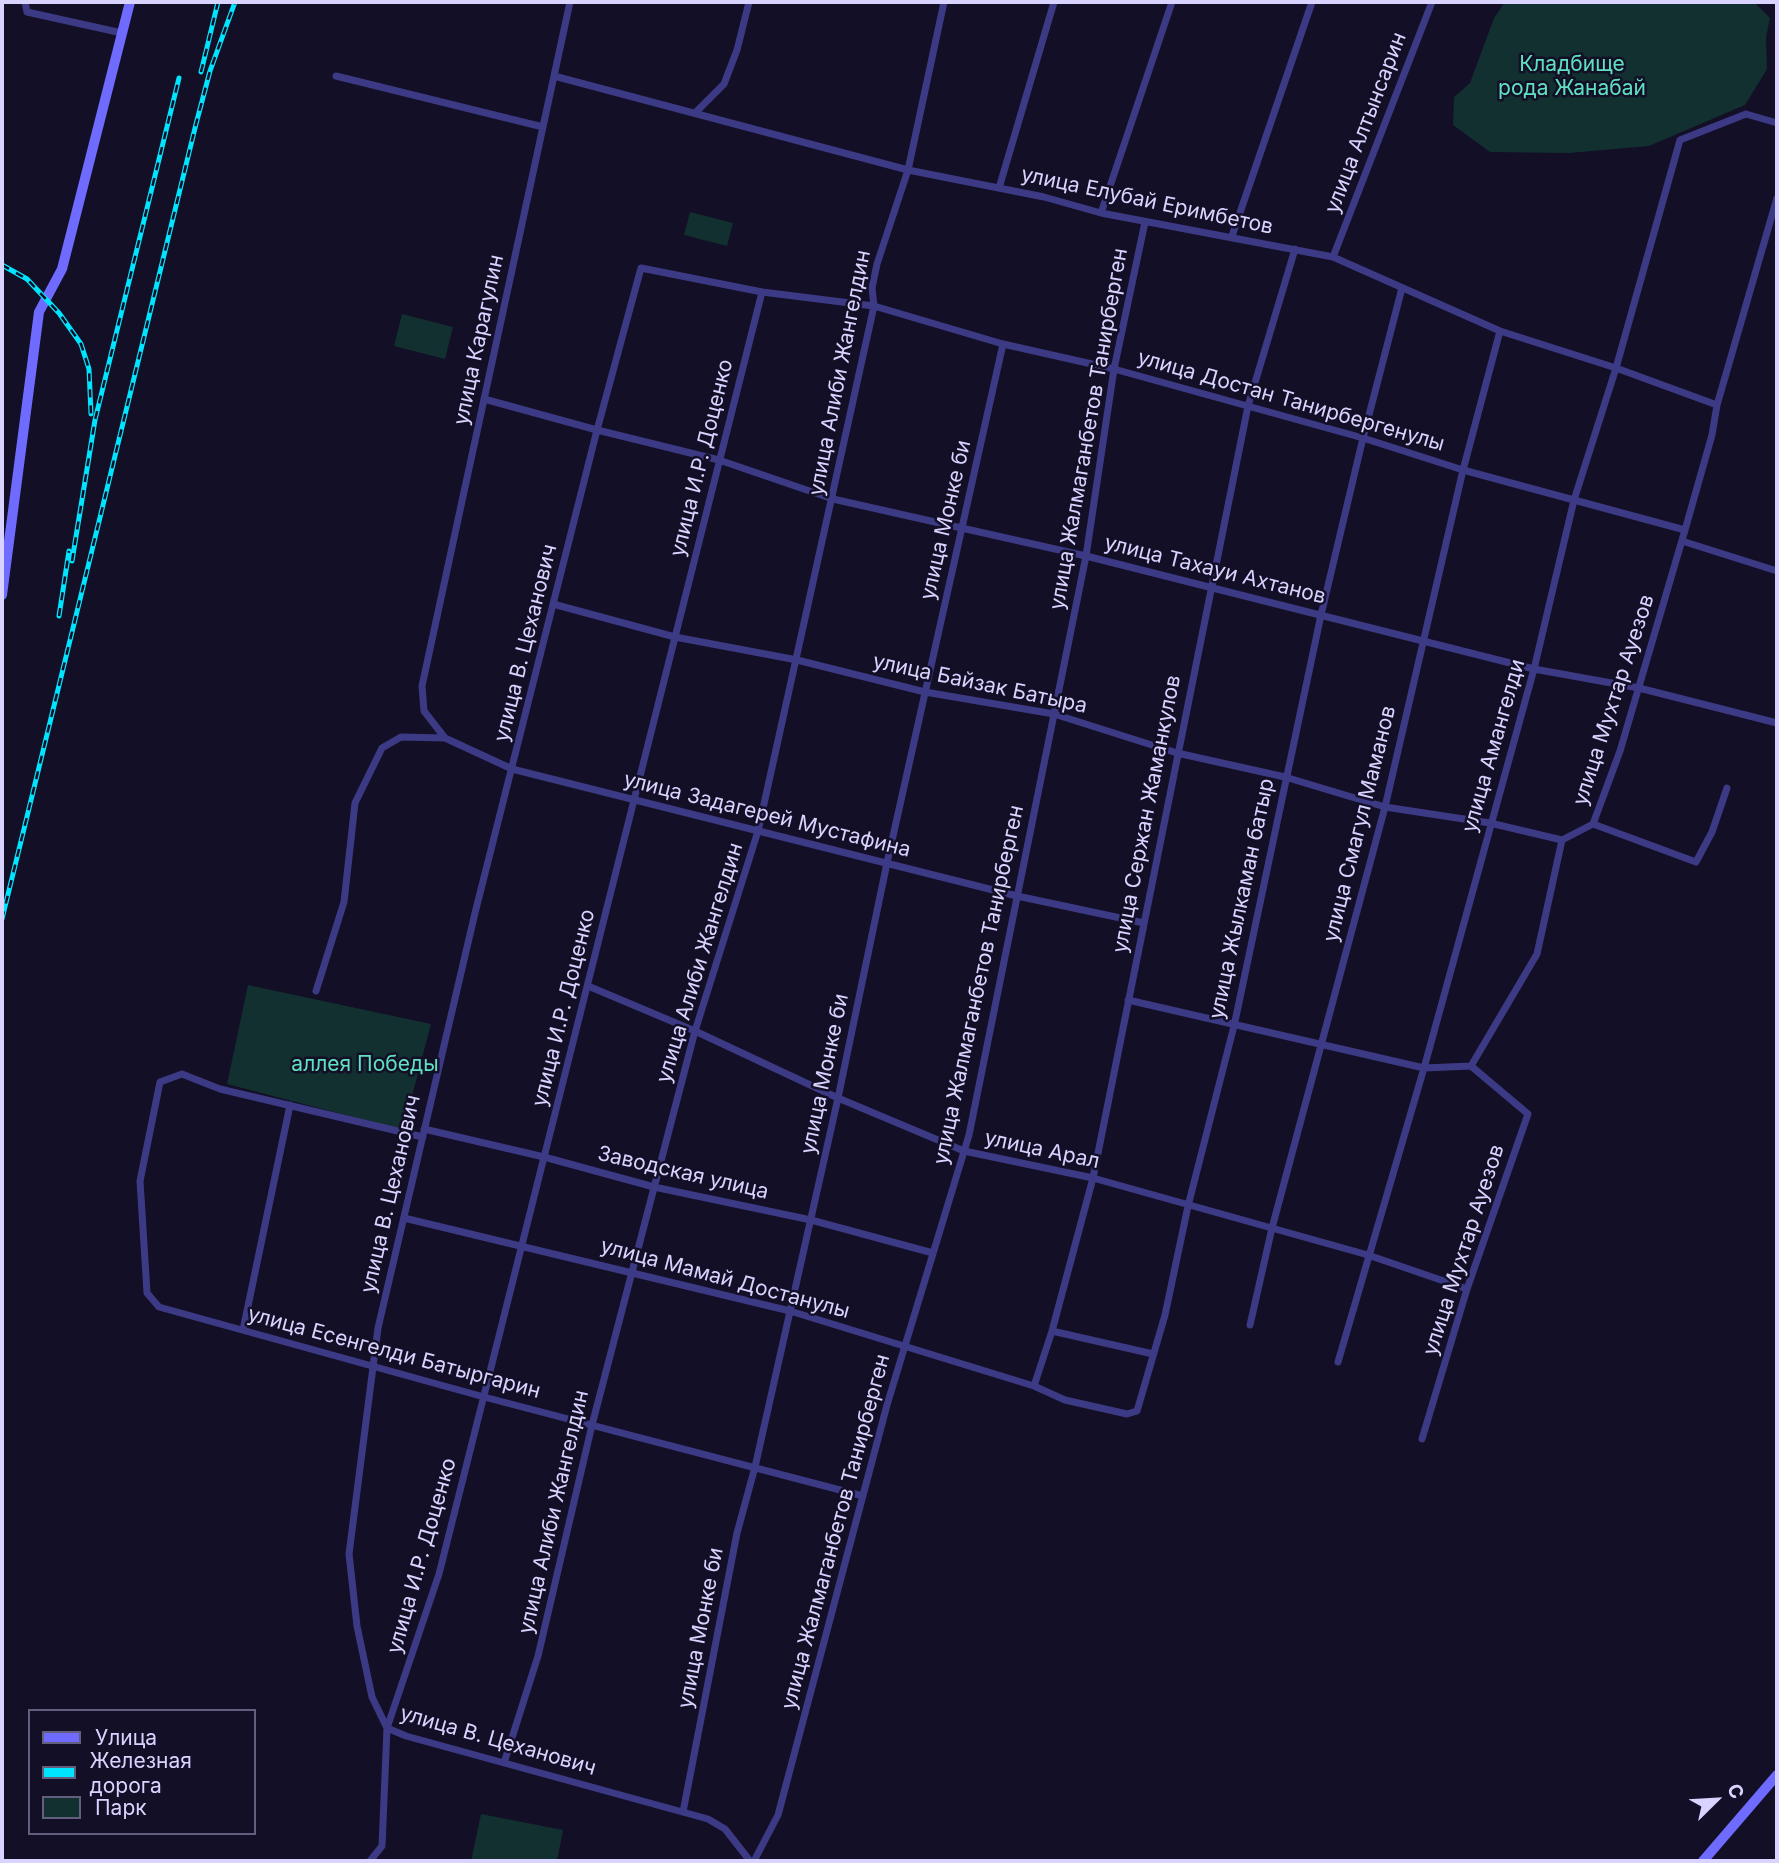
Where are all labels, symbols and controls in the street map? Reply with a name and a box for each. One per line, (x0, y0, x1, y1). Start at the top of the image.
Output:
street label: улица Алтынсарин (1320, 29, 1412, 217)
park label: Кладбище рода Жанабай (1498, 52, 1646, 102)
street label: улица Елубай Еримбетов (1019, 162, 1275, 240)
street label: улица Жалмаганбетов Танирберген (1045, 246, 1133, 612)
street label: улица Алиби Жангелдин (804, 248, 876, 498)
street label: улица Карагулин (449, 252, 509, 428)
street label: улица Достан Танирбергенулы (1135, 345, 1447, 457)
street label: улица И.Р. Доценко (665, 357, 739, 559)
street label: улица Монке би (915, 438, 977, 602)
street label: улица Тахауи Ахтанов (1102, 530, 1328, 610)
street label: улица В. Цеханович (489, 542, 563, 744)
street label: улица Мухтар Ауезов (1568, 591, 1660, 809)
street label: улица Байзак Батыра (870, 649, 1090, 719)
street label: улица Амангелди (1457, 656, 1531, 836)
street label: улица Сержан Жаманкулов (1108, 673, 1186, 955)
street label: улица Смагул Маманов (1318, 703, 1402, 945)
street label: улица Задагерей Мустафина (621, 767, 913, 863)
street label: улица Жылкаман батыр (1204, 776, 1280, 1022)
street label: улица Жалмаганбетов Танирберген (929, 803, 1029, 1167)
street label: улица Алиби Жангелдин (651, 840, 749, 1086)
street label: улица И.Р. Доценко (527, 907, 601, 1109)
street label: улица Монке би (796, 991, 854, 1157)
park label: аллея Победы (291, 1052, 439, 1078)
street label: улица В. Цеханович (356, 1092, 426, 1296)
street label: улица Арал (982, 1126, 1102, 1174)
street label: Заводская улица (595, 1141, 771, 1205)
street label: улица Мухтар Ауезов (1418, 1141, 1510, 1359)
street label: улица Мамай Достанулы (598, 1234, 852, 1324)
street label: улица Есенгелди Батыргарин (245, 1302, 543, 1404)
street label: улица Жалмаганбетов Танирберген (776, 1352, 896, 1712)
street label: улица Алиби Жангелдин (514, 1388, 594, 1636)
street label: улица И.Р. Доценко (382, 1455, 462, 1657)
street label: улица Монке би (673, 1545, 729, 1711)
street label: улица В. Цеханович (397, 1701, 599, 1781)
legend (28, 1709, 256, 1835)
text: Улица (95, 1725, 157, 1750)
text: Железная дорога (90, 1748, 192, 1798)
north arrow (1681, 1765, 1751, 1835)
text: С (1722, 1780, 1749, 1802)
text: Парк (95, 1795, 147, 1820)

